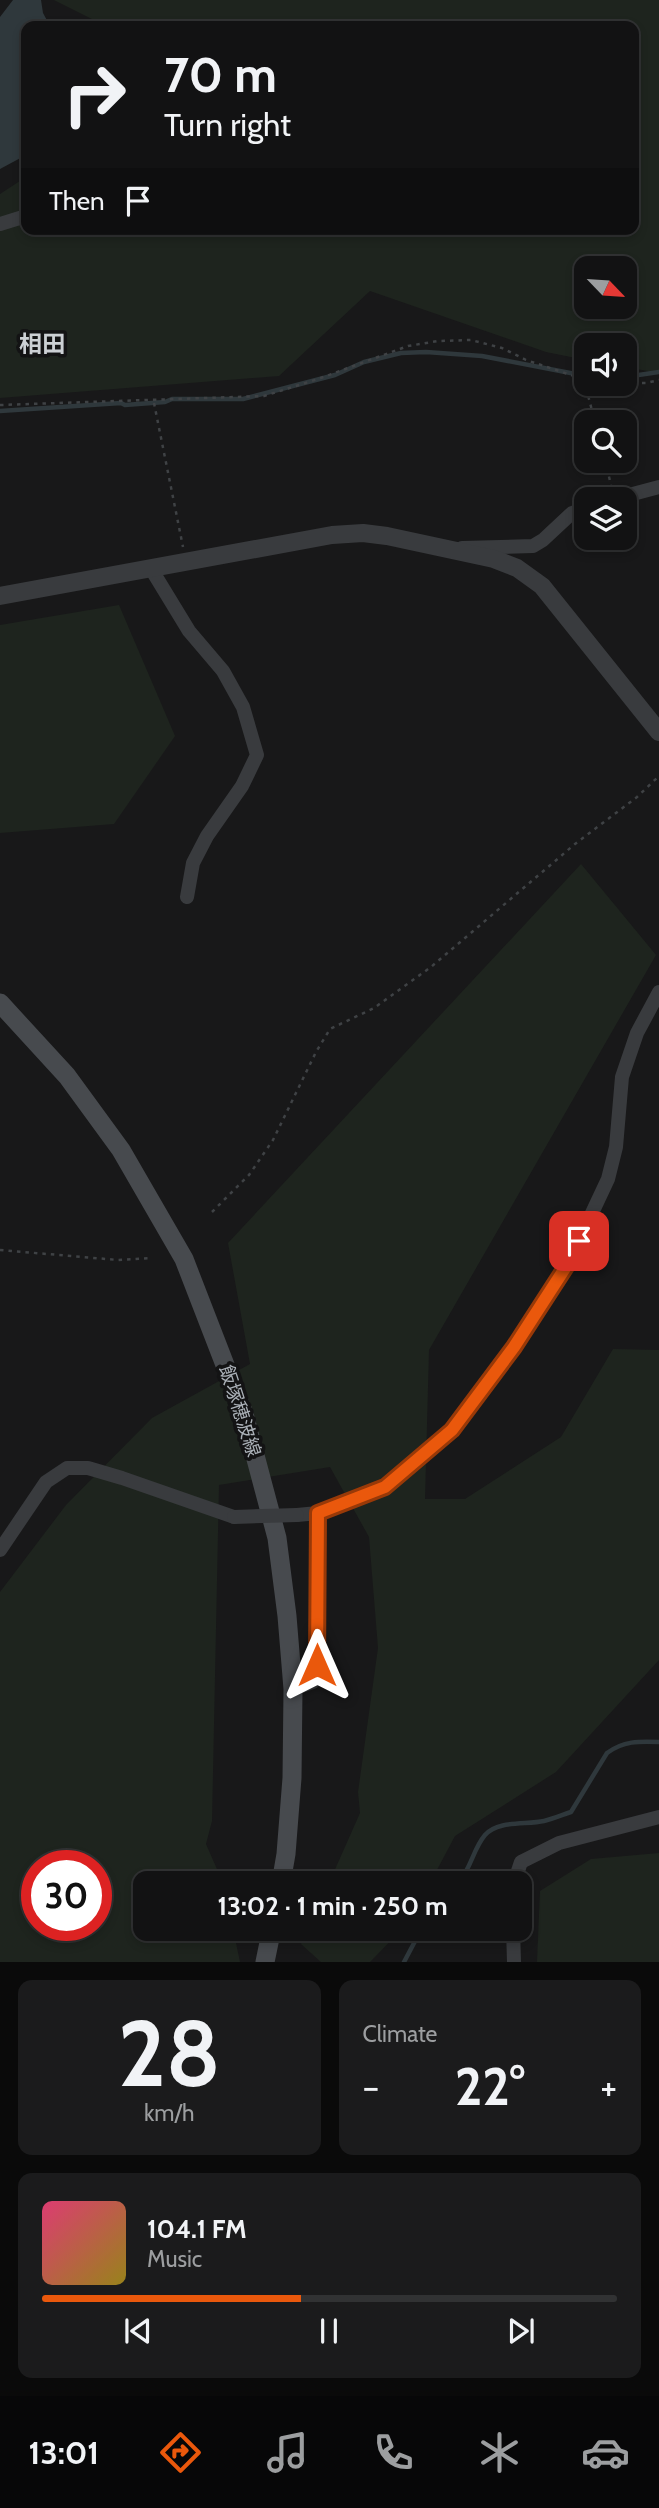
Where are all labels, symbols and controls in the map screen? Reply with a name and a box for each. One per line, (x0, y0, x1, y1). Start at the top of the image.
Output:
text: 70 m (164, 45, 277, 104)
icon: right (49, 49, 140, 140)
text: Turn right (164, 105, 291, 144)
icon: arrive (119, 182, 157, 220)
text: Then (49, 185, 105, 217)
north arrow (574, 256, 637, 318)
map controls (574, 256, 637, 550)
district label: 相田 (19, 330, 65, 358)
button: sound (574, 333, 637, 396)
button: search (574, 410, 637, 473)
button: layers (574, 487, 637, 550)
pin (549, 1211, 609, 1271)
icon: arrive (560, 1222, 598, 1260)
street label: 飯塚穂波線 (214, 1362, 266, 1460)
position arrow (280, 1628, 354, 1702)
speed limit sign: 30 (21, 1850, 112, 1941)
text: 13:02 · 1 min · 250 m (217, 1890, 448, 1922)
text: 28 (118, 1998, 221, 2109)
text: Climate (363, 2020, 437, 2048)
text: 22° (455, 2055, 525, 2118)
text: − (363, 2063, 379, 2110)
text: + (600, 2063, 617, 2110)
text: km/h (144, 2099, 194, 2127)
text: 104.1 FM (147, 2213, 247, 2245)
text: Music (147, 2245, 202, 2273)
icon: previous (119, 2312, 157, 2350)
icon: pause (310, 2312, 348, 2350)
icon: next (502, 2312, 540, 2350)
icon: directions (156, 2428, 205, 2477)
icon: music (263, 2428, 312, 2477)
icon: phone (369, 2428, 418, 2477)
icon: climate (475, 2428, 524, 2477)
icon: car (581, 2428, 630, 2477)
text: 13:01 (29, 2433, 99, 2472)

